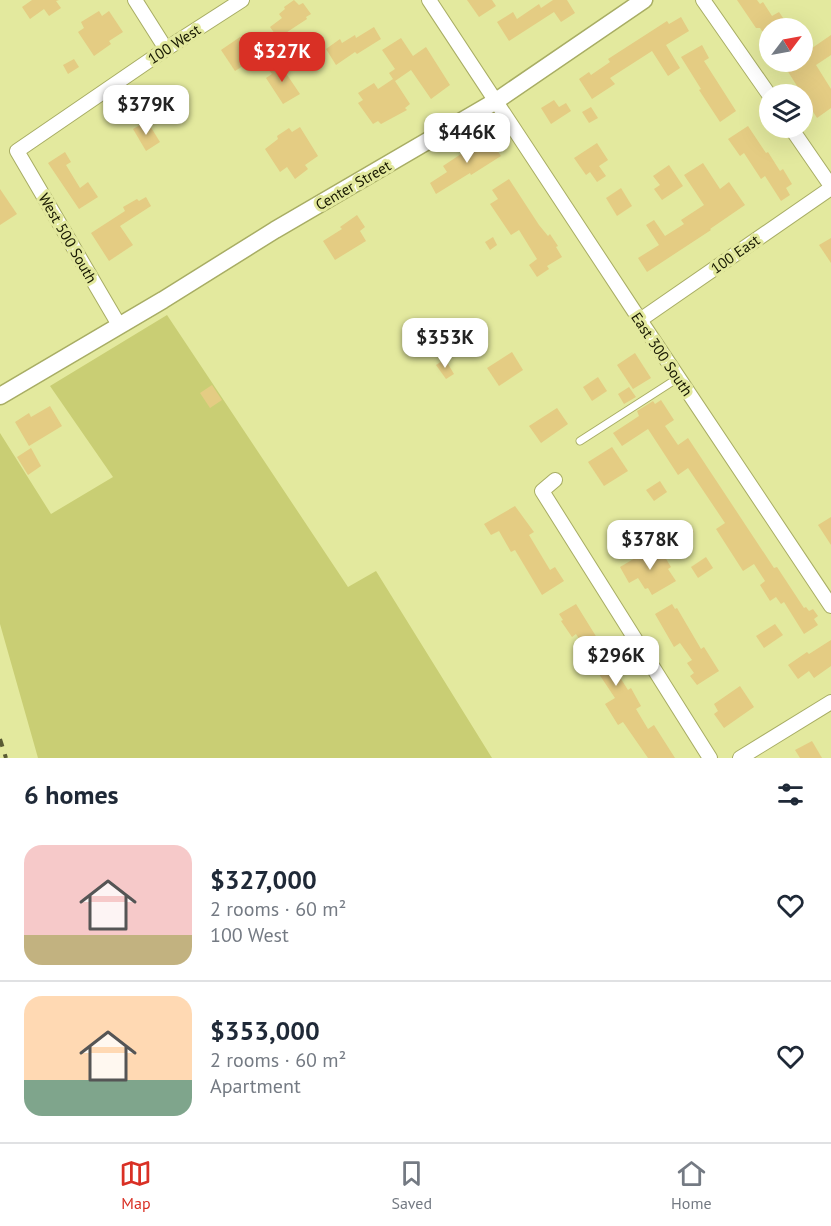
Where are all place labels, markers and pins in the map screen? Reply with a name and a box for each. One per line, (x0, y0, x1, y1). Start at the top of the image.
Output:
pin: $327K (240, 32, 324, 83)
pin: $379K (104, 85, 188, 136)
pin: $446K (425, 113, 509, 164)
pin: $353K (403, 318, 487, 369)
pin: $378K (608, 520, 692, 571)
pin: $296K (574, 636, 658, 687)

